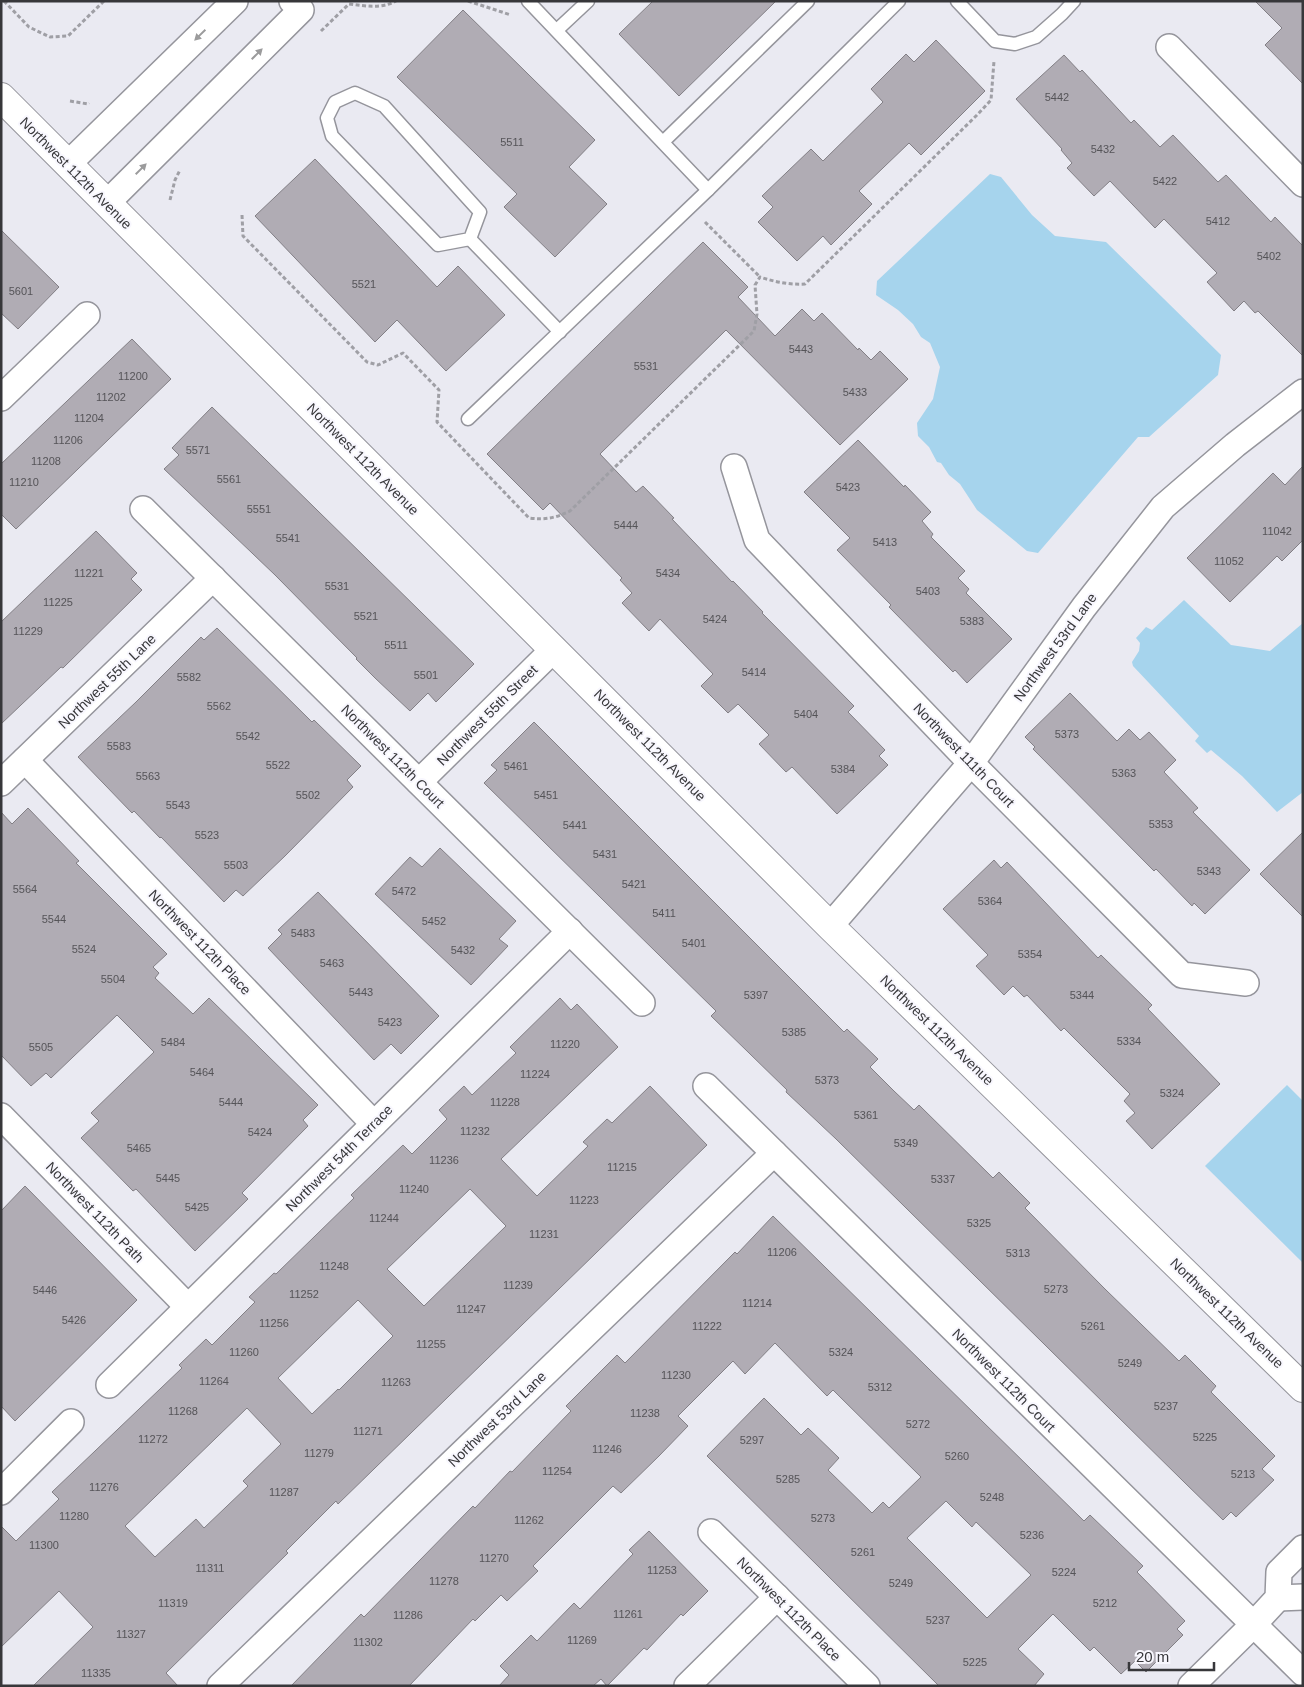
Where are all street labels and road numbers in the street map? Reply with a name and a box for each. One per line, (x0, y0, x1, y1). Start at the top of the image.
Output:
street label: Northwest 112th Avenue (17, 114, 135, 232)
street label: Northwest 112th Avenue (304, 400, 422, 518)
street label: Northwest 53rd Lane (1010, 590, 1100, 704)
street label: Northwest 55th Lane (55, 630, 159, 732)
street label: Northwest 55th Street (433, 661, 541, 769)
street label: Northwest 112th Avenue (591, 686, 709, 804)
street label: Northwest 111th Court (910, 700, 1018, 810)
street label: Northwest 112th Court (338, 701, 448, 811)
street label: Northwest 112th Place (146, 886, 254, 998)
street label: Northwest 112th Avenue (877, 972, 997, 1088)
street label: Northwest 54th Terrace (282, 1101, 396, 1215)
street label: Northwest 112th Path (43, 1158, 147, 1266)
street label: Northwest 112th Avenue (1167, 1255, 1287, 1371)
street label: Northwest 112th Court (949, 1325, 1059, 1435)
street label: Northwest 53rd Lane (445, 1368, 549, 1470)
street label: Northwest 112th Place (734, 1554, 844, 1664)

